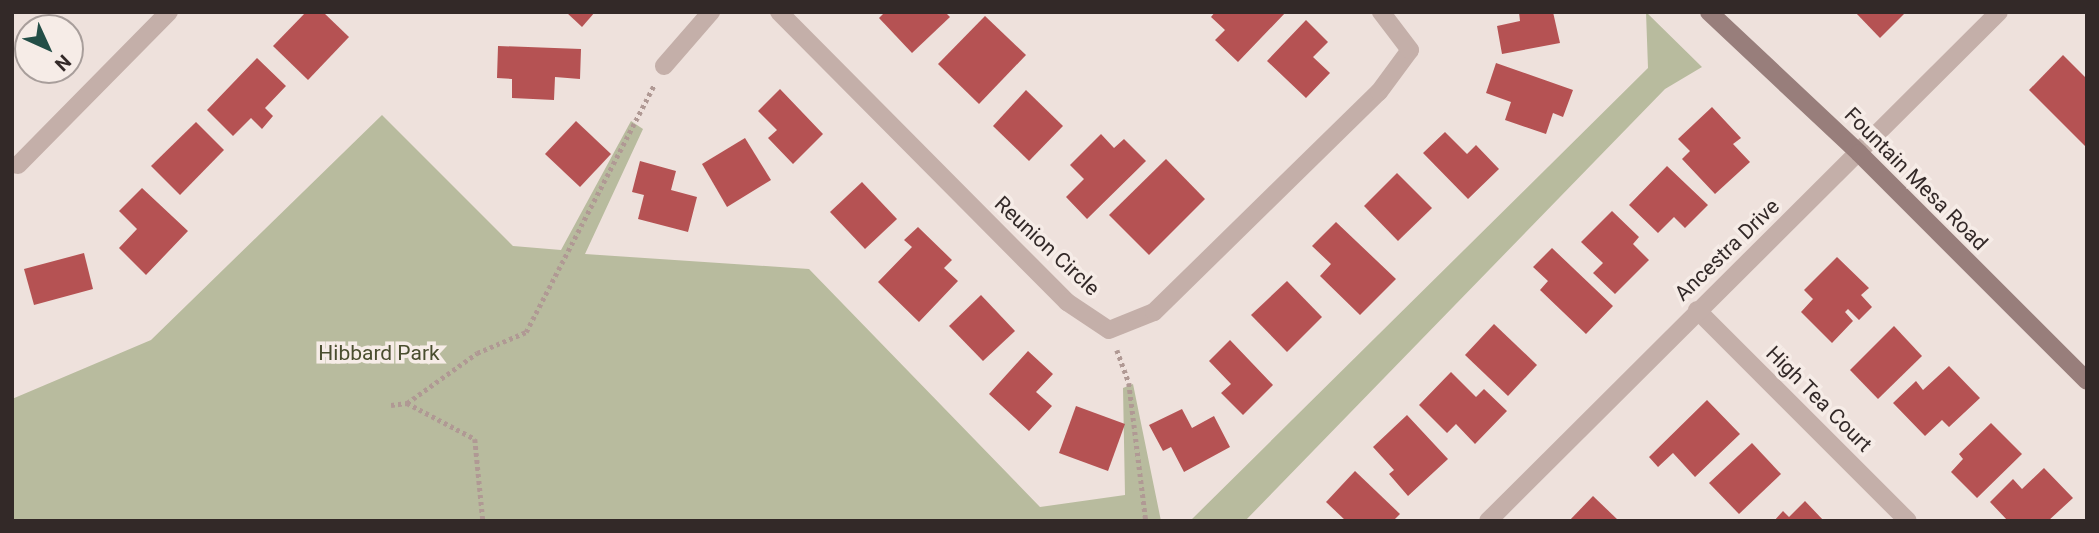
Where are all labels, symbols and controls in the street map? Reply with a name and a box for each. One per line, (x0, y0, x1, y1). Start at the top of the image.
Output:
north arrow (14, 14, 84, 84)
text: N (50, 50, 76, 76)
street label: Fountain Mesa Road (1839, 102, 1993, 256)
street label: Reunion Circle (989, 191, 1105, 301)
street label: Ancestra Drive (1669, 194, 1785, 306)
park label: Hibbard Park (318, 340, 440, 366)
street label: High Tea Court (1761, 341, 1877, 457)

